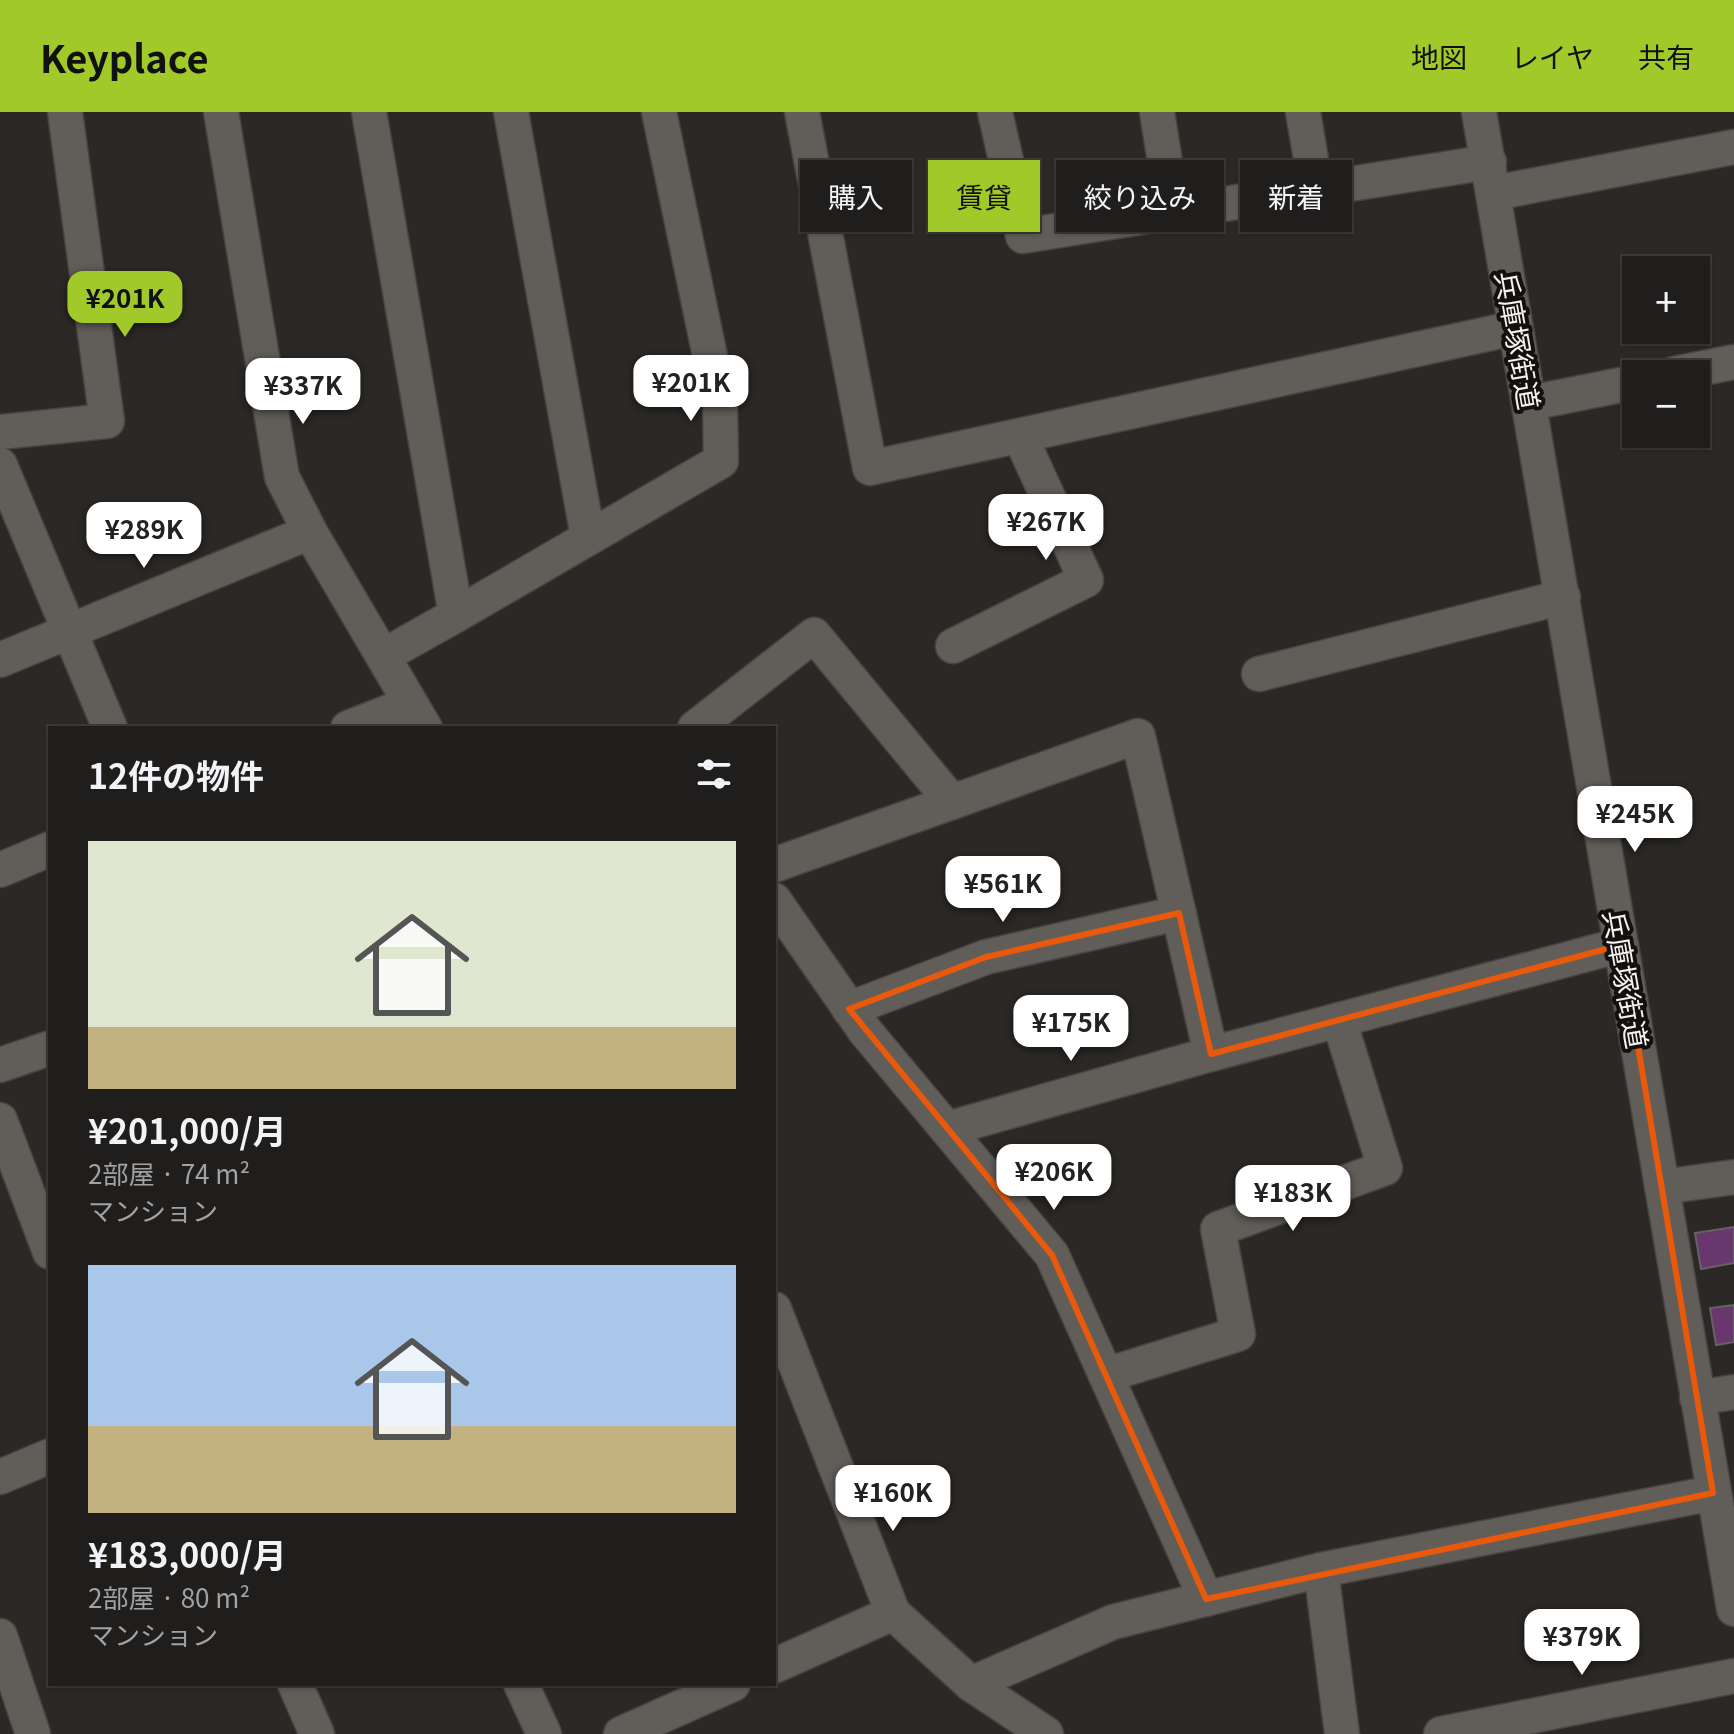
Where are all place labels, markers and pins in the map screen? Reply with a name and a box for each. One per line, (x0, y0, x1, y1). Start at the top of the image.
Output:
pin: ¥201K (69, 271, 181, 339)
pin: ¥201K (635, 355, 747, 423)
pin: ¥337K (247, 358, 359, 426)
pin: ¥267K (990, 494, 1102, 562)
pin: ¥289K (88, 502, 200, 570)
pin: ¥245K (1579, 786, 1691, 854)
pin: ¥561K (947, 856, 1059, 924)
pin: ¥175K (1015, 995, 1127, 1063)
pin: ¥206K (998, 1144, 1110, 1212)
pin: ¥183K (1237, 1165, 1349, 1233)
pin: ¥160K (837, 1465, 949, 1533)
pin: ¥379K (1526, 1609, 1638, 1677)

